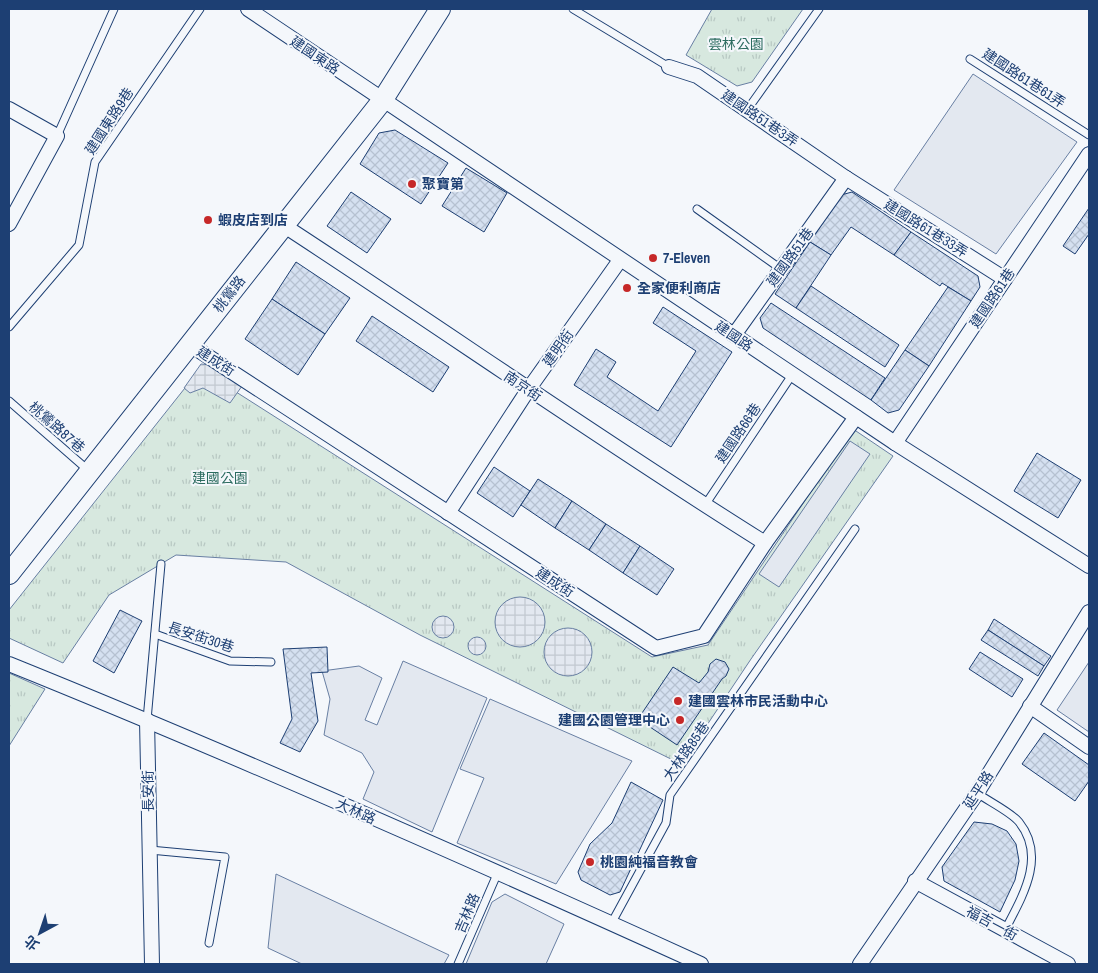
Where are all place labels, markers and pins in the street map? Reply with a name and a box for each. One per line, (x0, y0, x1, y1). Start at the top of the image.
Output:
place label: 聚寶第 (422, 175, 464, 193)
marker: 聚寶第 (406, 178, 418, 190)
place label: 蝦皮店到店 (218, 211, 288, 229)
marker: 蝦皮店到店 (202, 214, 214, 226)
place label: 7-Eleven (663, 249, 710, 267)
marker: 7-Eleven (647, 252, 659, 264)
place label: 全家便利商店 (637, 279, 721, 297)
marker: 全家便利商店 (621, 282, 633, 294)
place label: 建國雲林市民活動中心 (688, 692, 828, 710)
marker: 建國雲林市民活動中心 (672, 695, 684, 707)
place label: 建國公園管理中心 (558, 711, 670, 729)
marker: 建國公園管理中心 (674, 714, 686, 726)
place label: 桃園純福音教會 (600, 853, 698, 871)
marker: 桃園純福音教會 (584, 856, 596, 868)

